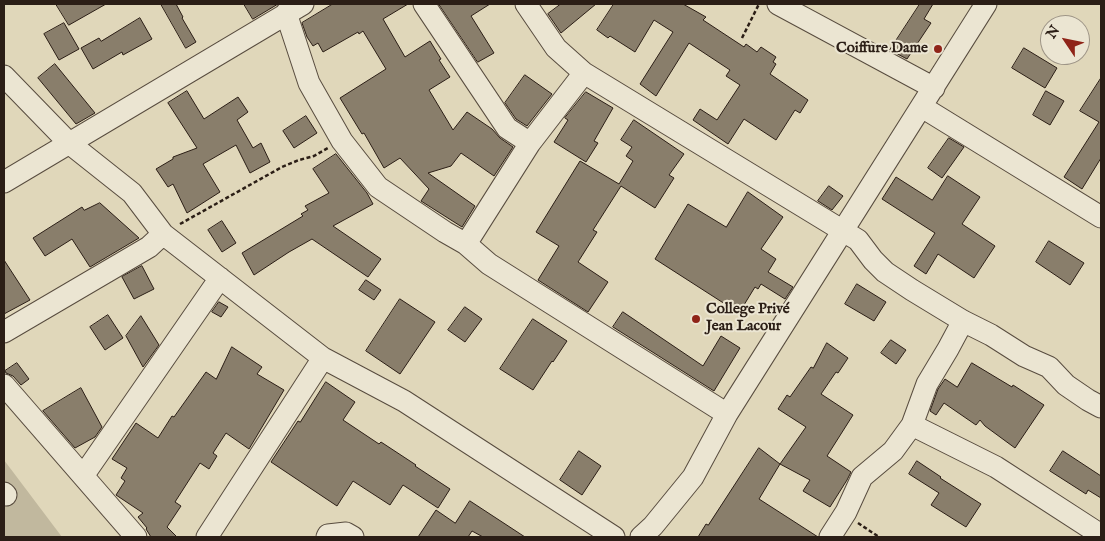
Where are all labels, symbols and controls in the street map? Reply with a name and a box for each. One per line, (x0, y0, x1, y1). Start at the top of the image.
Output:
north arrow (1040, 15, 1090, 65)
text: N (1043, 22, 1064, 42)
place label: Coiffure Dame (836, 40, 928, 58)
marker: Coiffure Dame (932, 43, 944, 55)
place label: College Privé Jean Lacour (706, 301, 790, 336)
marker: College Privé Jean Lacour (690, 313, 702, 325)

